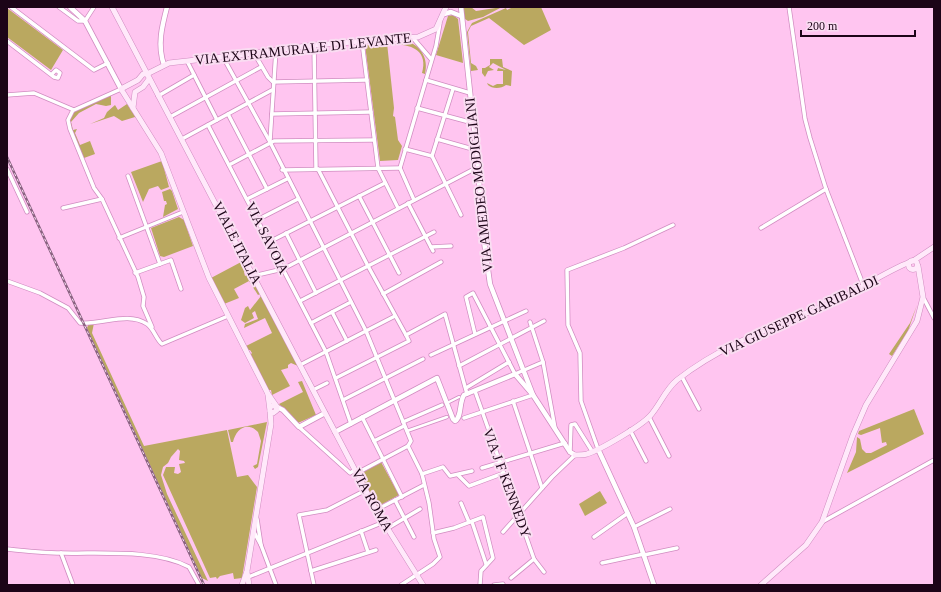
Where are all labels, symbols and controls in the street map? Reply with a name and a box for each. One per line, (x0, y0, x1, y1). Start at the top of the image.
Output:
scale bar (801, 12, 915, 38)
text: 200 m (807, 19, 838, 33)
street label: VIA EXTRAMURALE DI LEVANTE (194, 30, 412, 68)
street label: VIA AMEDEO MODIGLIANI (462, 96, 496, 273)
street label: VIALE ITALIA (210, 199, 265, 288)
street label: VIA SAVOIA (242, 200, 292, 277)
street label: VIA GIUSEPPE GARIBALDI (717, 272, 881, 359)
street label: VIA J F KENNEDY (480, 426, 534, 540)
street label: VIA ROMA (349, 466, 396, 535)

